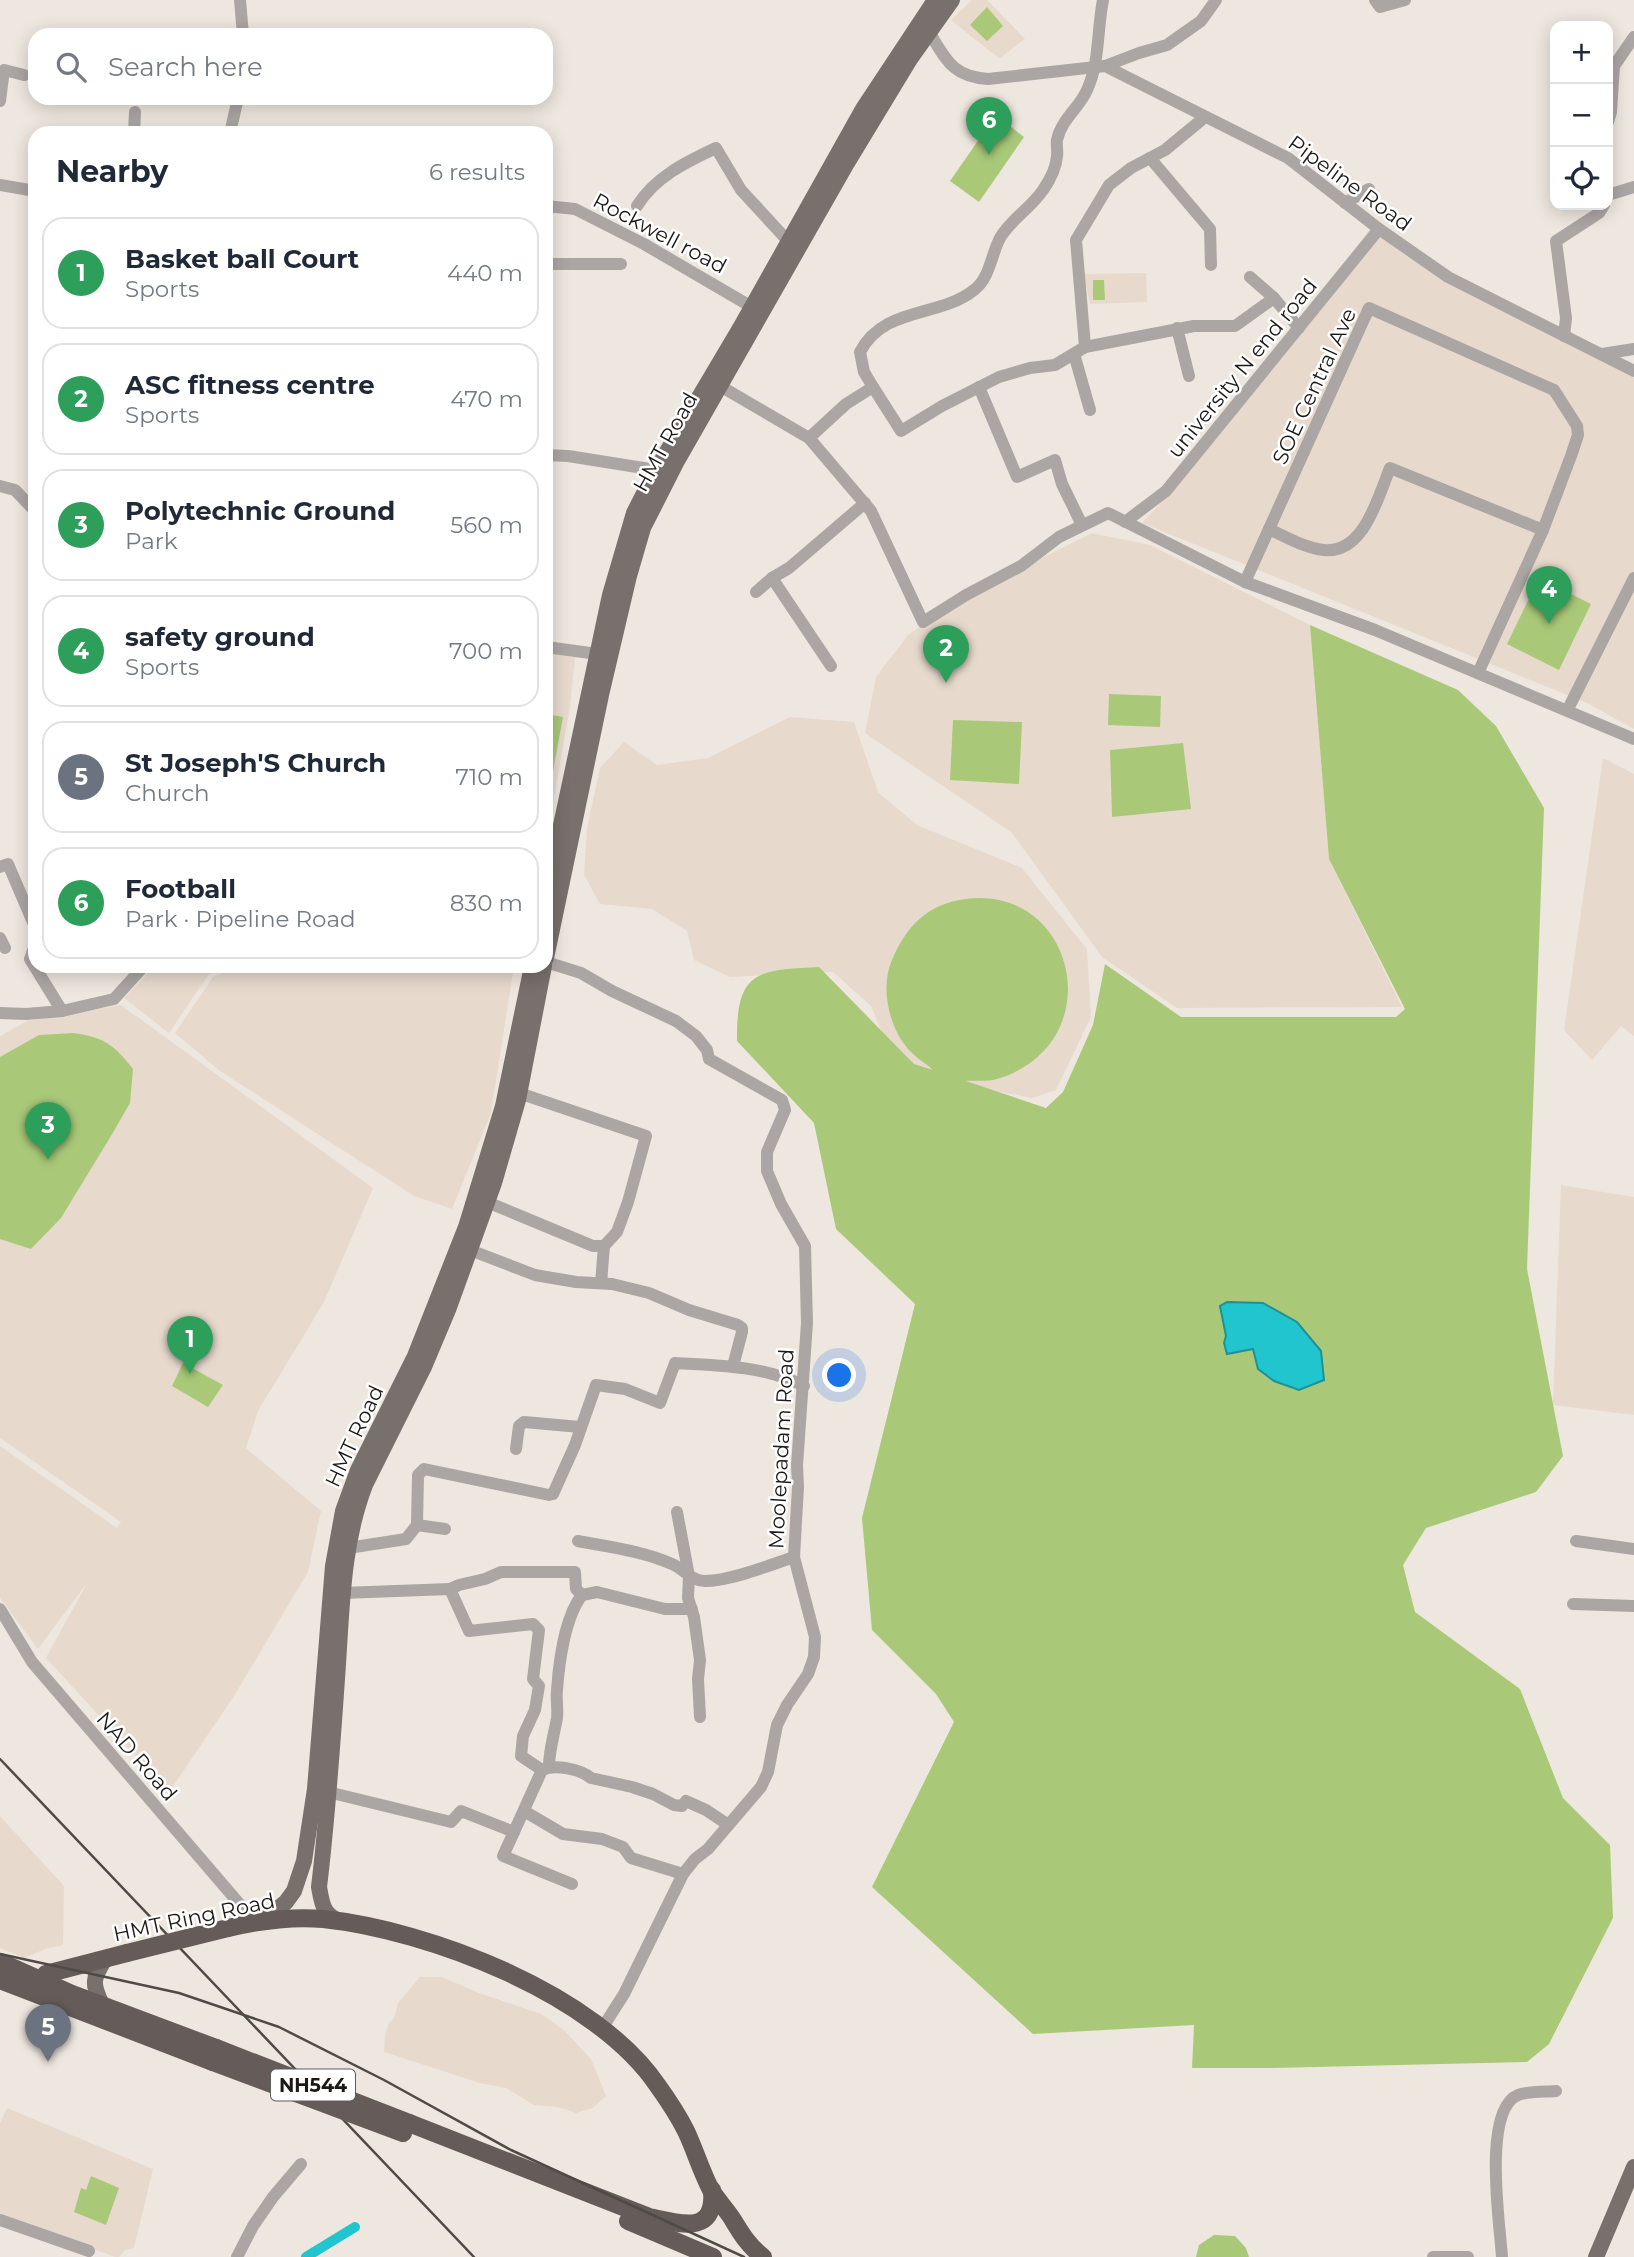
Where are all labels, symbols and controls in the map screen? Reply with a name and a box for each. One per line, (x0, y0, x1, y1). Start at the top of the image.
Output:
map controls (1550, 21, 1613, 210)
button: + (1550, 21, 1613, 84)
search box (28, 28, 553, 105)
icon: search (52, 48, 90, 86)
text: Search here (108, 51, 263, 83)
button: − (1550, 84, 1613, 147)
pin: 6 (966, 97, 1012, 155)
street label: Pipeline Road (1283, 130, 1417, 236)
button: locate (1550, 147, 1613, 210)
text: Nearby (56, 153, 168, 190)
text: 6 results (429, 158, 525, 186)
street label: Rockwell road (589, 187, 731, 279)
text: Basket ball Court (125, 243, 359, 275)
text: 1 (76, 259, 86, 287)
text: 440 m (447, 259, 523, 287)
street label: university N end road (1162, 273, 1322, 463)
text: Sports (125, 275, 199, 303)
street label: SOE Central Ave (1267, 304, 1361, 468)
text: ASC fitness centre (125, 369, 375, 401)
text: 2 (74, 385, 88, 413)
text: 470 m (450, 385, 523, 413)
street label: HMT Road (628, 388, 702, 496)
text: Sports (125, 401, 199, 429)
text: Polytechnic Ground (125, 495, 395, 527)
text: 3 (74, 511, 88, 539)
text: 560 m (450, 511, 523, 539)
text: Park (125, 527, 178, 555)
pin: 4 (1526, 566, 1572, 624)
text: safety ground (125, 621, 315, 653)
pin: 2 (923, 625, 969, 683)
text: 4 (73, 637, 89, 665)
text: 700 m (449, 637, 523, 665)
text: Sports (125, 653, 199, 681)
text: St Joseph'S Church (125, 747, 386, 779)
text: 5 (74, 763, 88, 791)
text: 710 m (455, 763, 523, 791)
text: Church (125, 779, 210, 807)
text: Football (125, 873, 236, 905)
text: 6 (74, 889, 88, 917)
text: 830 m (450, 889, 523, 917)
text: Park · Pipeline Road (125, 905, 356, 933)
pin: 3 (25, 1102, 71, 1160)
pin: 1 (167, 1316, 213, 1374)
street label: Moolepadam Road (763, 1348, 799, 1550)
your location (822, 1358, 856, 1392)
street label: HMT Road (320, 1381, 388, 1491)
street label: NAD Road (92, 1706, 182, 1806)
street label: HMT Ring Road (111, 1888, 277, 1946)
pin: 5 (25, 2004, 71, 2062)
road number: NH544 (271, 2070, 355, 2100)

